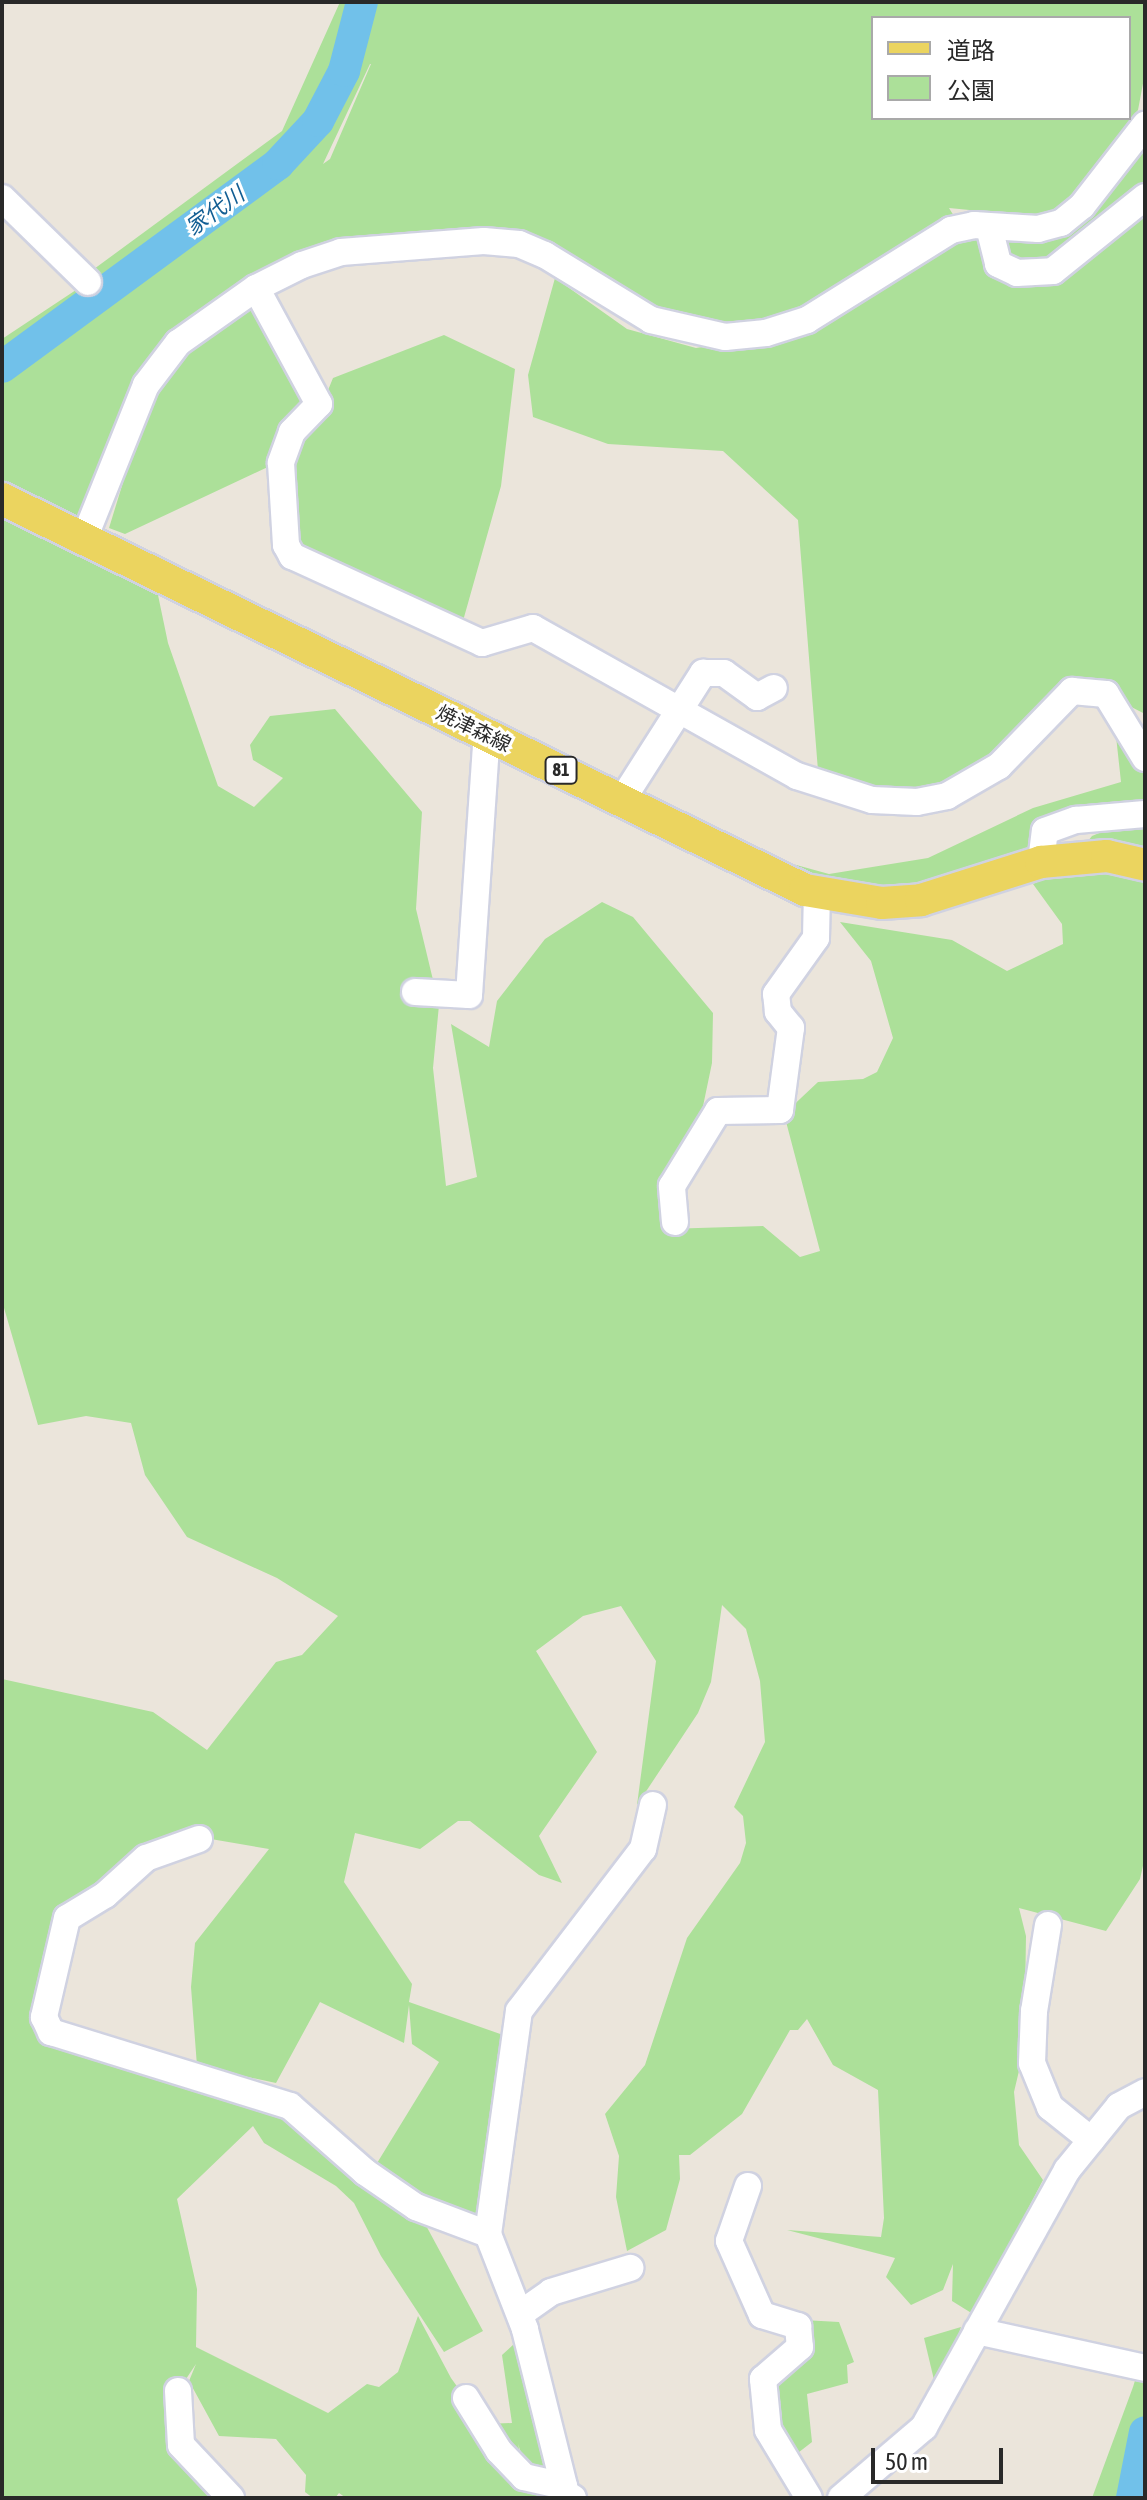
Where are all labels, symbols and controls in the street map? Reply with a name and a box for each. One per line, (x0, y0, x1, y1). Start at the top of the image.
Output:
legend (871, 16, 1131, 120)
text: 道路 (947, 37, 995, 64)
text: 公園 (947, 77, 995, 104)
water label: 家代川 (181, 181, 249, 241)
street label: 焼津森線 (433, 700, 515, 756)
road number: 81 (543, 756, 579, 784)
scale bar (875, 2432, 1007, 2482)
text: 50 m (885, 2448, 928, 2475)

